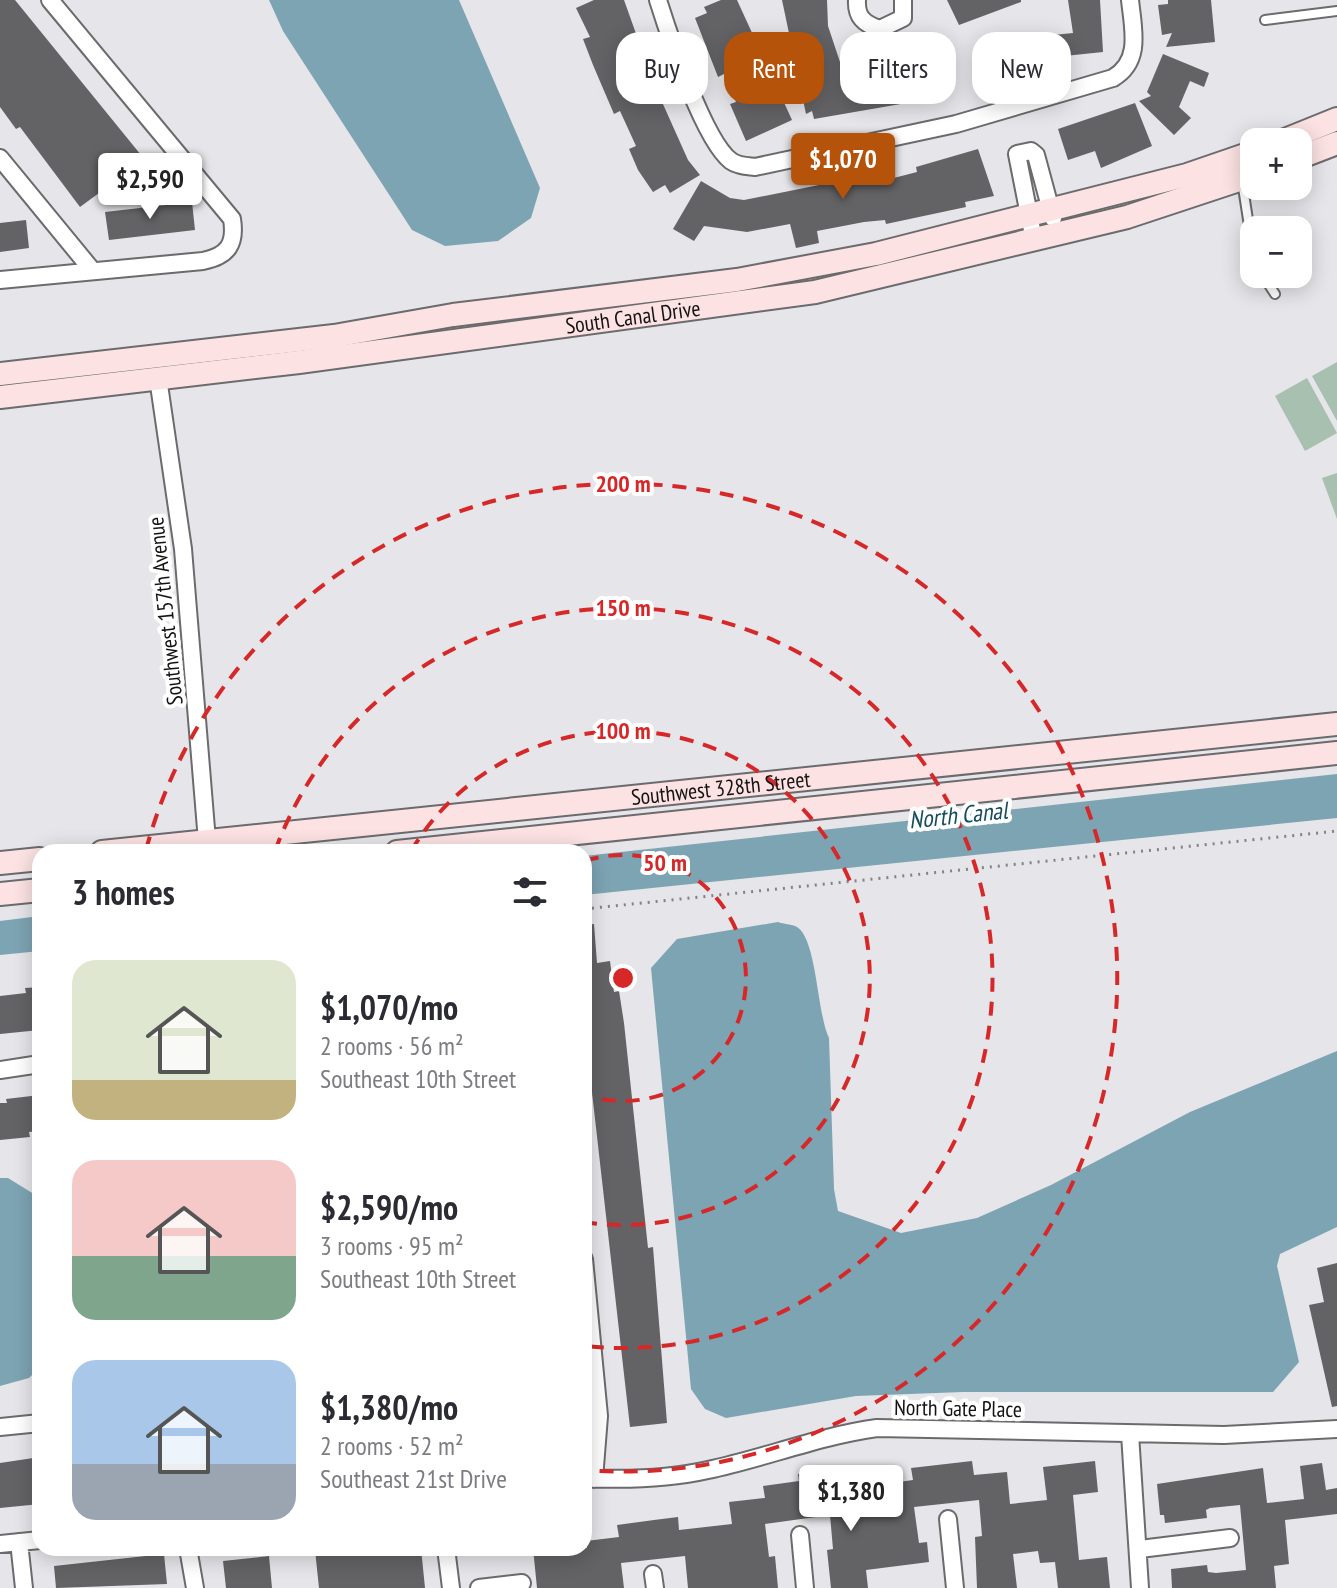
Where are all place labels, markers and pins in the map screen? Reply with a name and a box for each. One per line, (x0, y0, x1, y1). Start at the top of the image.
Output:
pin: $1,070 (778, 133, 908, 201)
pin: $2,590 (85, 153, 215, 221)
centre of rings (609, 964, 637, 992)
pin: $1,380 (786, 1465, 916, 1533)

